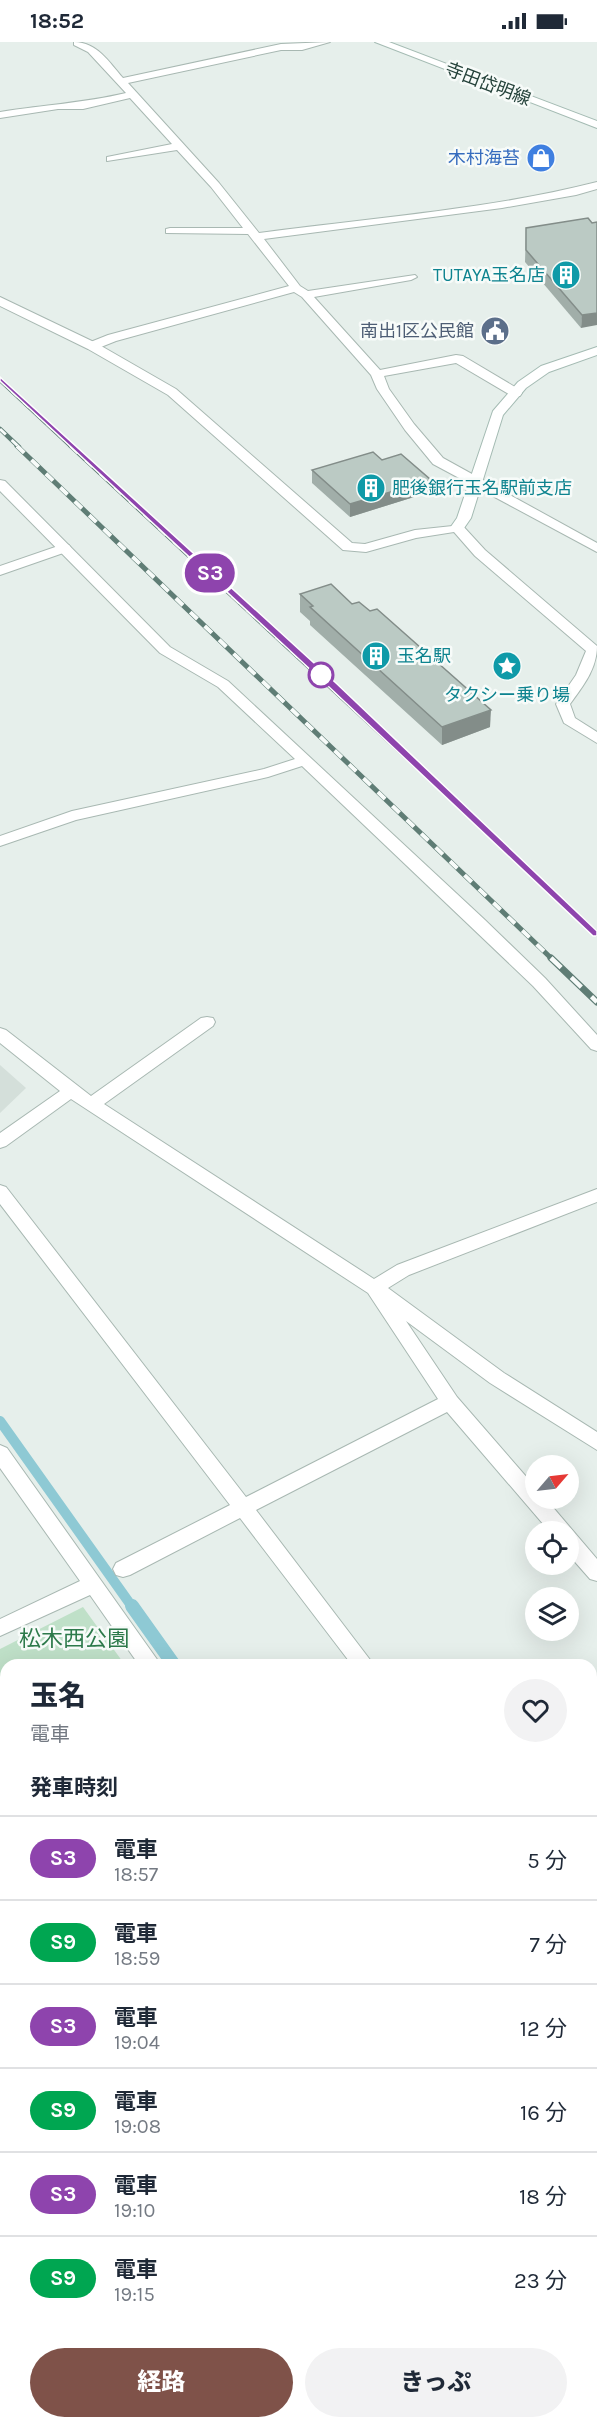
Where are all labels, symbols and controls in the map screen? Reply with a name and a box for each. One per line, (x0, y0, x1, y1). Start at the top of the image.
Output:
text: 18:52 (30, 8, 84, 34)
street label: 寺田岱明線 (442, 58, 534, 110)
shop icon: 木村海苔 (525, 142, 557, 174)
place label: 木村海苔 (448, 147, 520, 169)
building icon: TUTAYA玉名店 (550, 259, 582, 291)
place label: TUTAYA玉名店 (433, 264, 545, 286)
public building icon: 南出1区公民館 (479, 315, 511, 347)
place label: 南出1区公民館 (360, 320, 474, 342)
building icon: 肥後銀行玉名駅前支店 (355, 472, 387, 504)
place label: 肥後銀行玉名駅前支店 (392, 477, 572, 499)
line badge: S3 (183, 554, 237, 592)
text: S3 (197, 561, 223, 585)
building icon: 玉名駅 (360, 640, 392, 672)
place label: 玉名駅 (397, 645, 451, 667)
place icon: タクシー乗り場 (491, 650, 523, 682)
unlabelled marker (308, 662, 334, 688)
place label: タクシー乗り場 (444, 684, 570, 706)
north arrow (525, 1455, 579, 1509)
map controls (525, 1455, 579, 1641)
button: locate (525, 1521, 579, 1575)
button: layers (525, 1587, 579, 1641)
park label: 松木西公園 (19, 1626, 129, 1652)
text: 玉名 (30, 1679, 86, 1712)
button: heart (504, 1679, 567, 1742)
text: 電車 (30, 1723, 70, 1746)
text: 発車時刻 (30, 1775, 118, 1801)
text: 電車 (114, 1837, 158, 1863)
text: S3 (50, 1846, 76, 1870)
text: 5 分 (527, 1848, 567, 1874)
text: 18:57 (114, 1863, 158, 1886)
text: 電車 (114, 1921, 158, 1947)
text: S9 (50, 1930, 76, 1954)
text: 7 分 (529, 1932, 567, 1958)
text: 18:59 (114, 1947, 160, 1970)
text: 電車 (114, 2005, 158, 2031)
text: S3 (50, 2014, 76, 2038)
text: 12 分 (520, 2016, 567, 2042)
text: 19:04 (114, 2031, 160, 2054)
text: 電車 (114, 2089, 158, 2115)
text: S9 (50, 2098, 76, 2122)
text: 16 分 (520, 2100, 567, 2126)
text: 19:08 (114, 2115, 161, 2138)
text: 電車 (114, 2173, 158, 2199)
text: S3 (50, 2182, 76, 2206)
text: 18 分 (519, 2184, 567, 2210)
text: 19:10 (114, 2199, 155, 2222)
text: 電車 (114, 2257, 158, 2283)
text: S9 (50, 2266, 76, 2290)
text: 23 分 (514, 2268, 567, 2294)
text: 19:15 (114, 2283, 155, 2306)
button: 経路 (30, 2348, 293, 2417)
button: きっぷ (305, 2348, 567, 2417)

